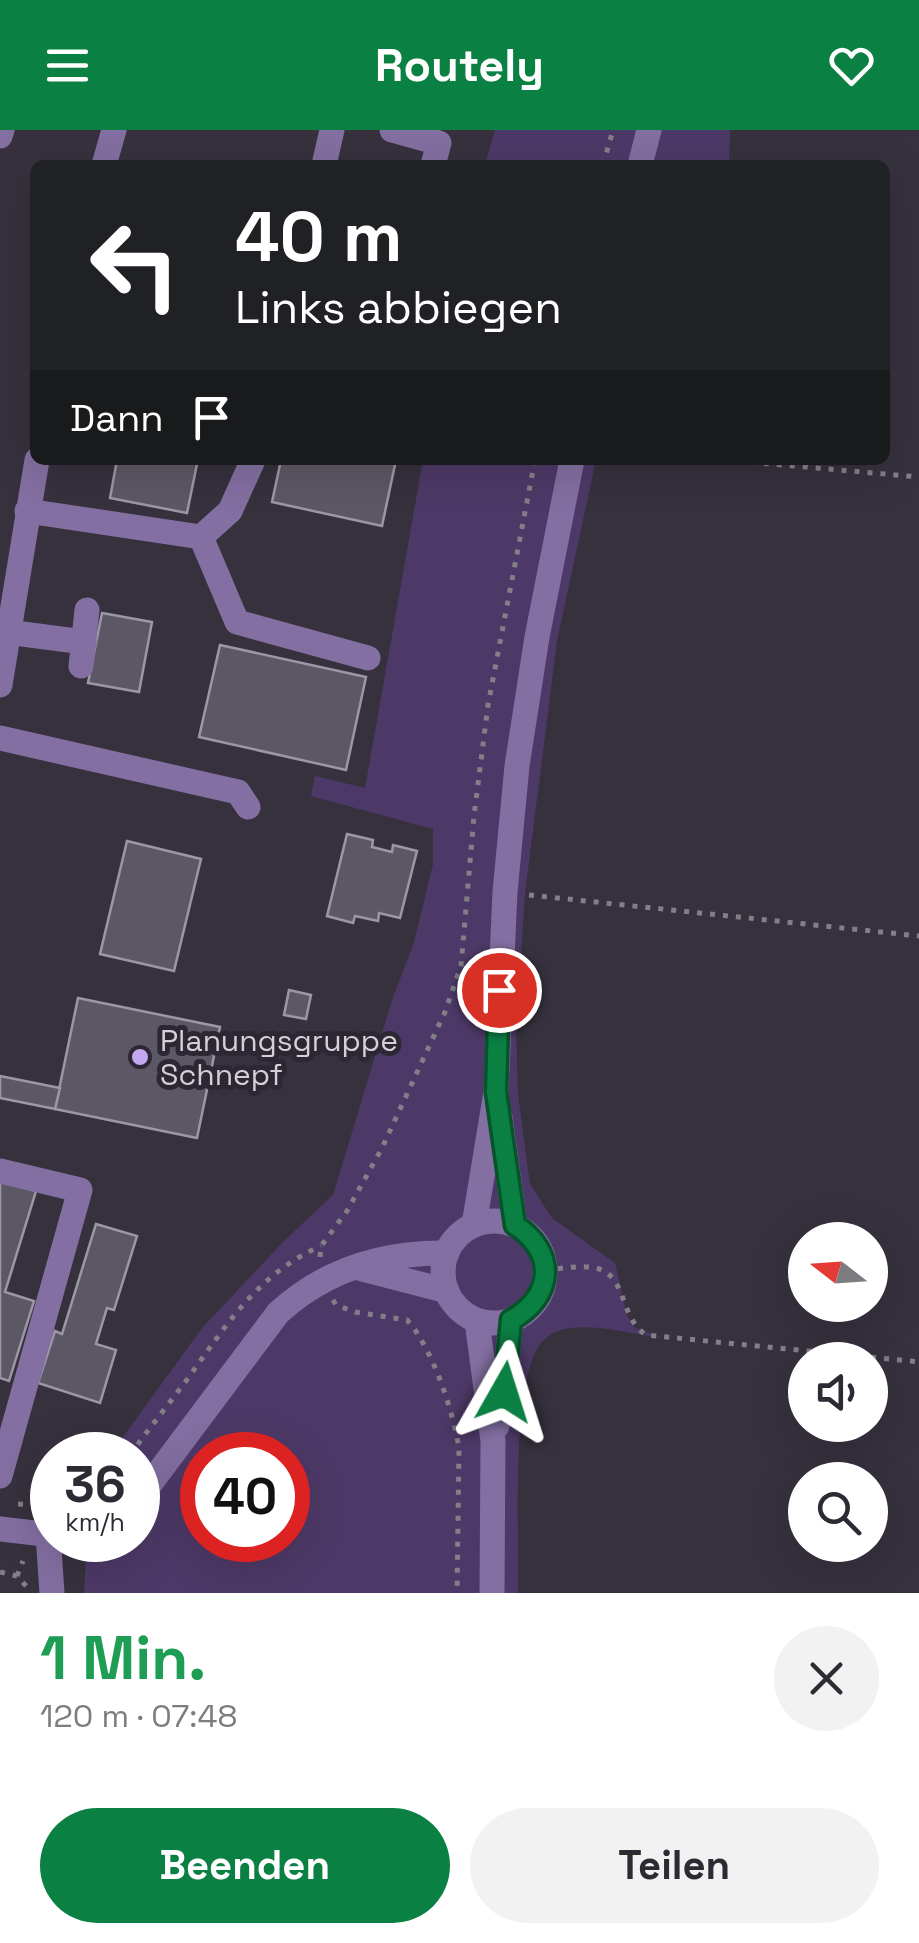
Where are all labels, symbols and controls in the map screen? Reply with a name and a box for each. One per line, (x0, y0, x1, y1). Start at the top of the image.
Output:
text: Routely (375, 37, 544, 94)
icon: menu (40, 38, 95, 93)
icon: heart (824, 38, 879, 93)
text: 40 m (235, 192, 402, 281)
icon: left (70, 200, 200, 330)
text: Links abbiegen (235, 279, 562, 336)
icon: arrive (184, 390, 239, 445)
text: Dann (70, 394, 164, 442)
pin (457, 948, 542, 1033)
icon: arrive (472, 963, 527, 1018)
place label: Planungsgruppe Schnepf (160, 1021, 398, 1094)
marker: Planungsgruppe Schnepf (129, 1046, 151, 1068)
north arrow (788, 1222, 888, 1322)
map controls (788, 1222, 888, 1562)
position arrow (452, 1340, 556, 1444)
button: sound (788, 1342, 888, 1442)
speed limit sign: 40 (180, 1432, 310, 1562)
text: 36 (64, 1453, 126, 1517)
button: search (788, 1462, 888, 1562)
text: km/h (65, 1506, 125, 1538)
text: 1 Min. (40, 1620, 206, 1697)
button: close (774, 1626, 879, 1731)
text: 120 m · 07:48 (40, 1696, 237, 1736)
button: Beenden (40, 1808, 450, 1923)
button: Teilen (470, 1808, 879, 1923)

